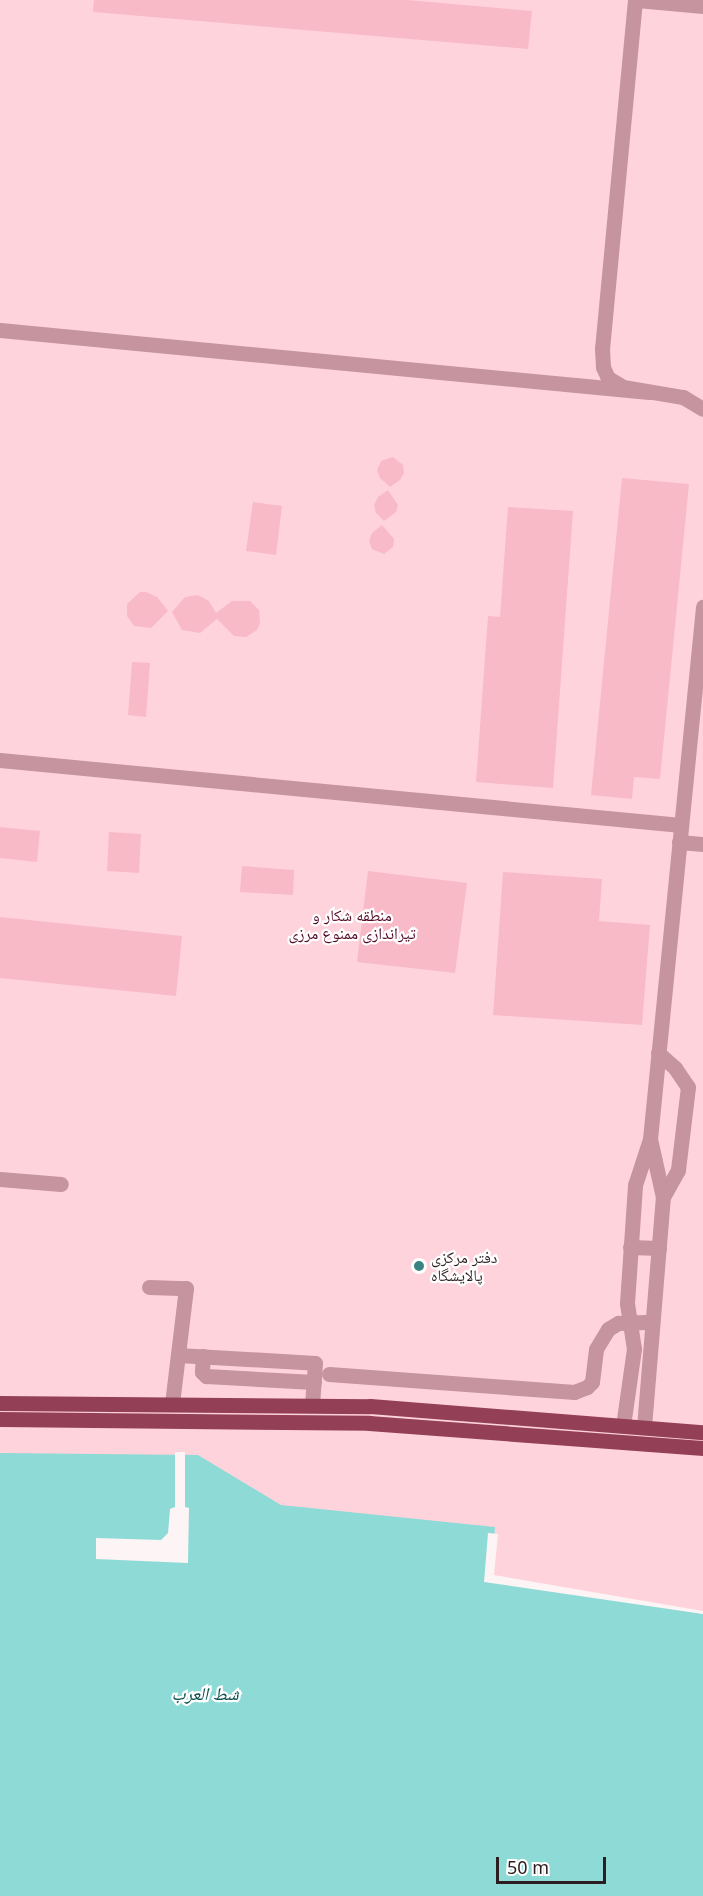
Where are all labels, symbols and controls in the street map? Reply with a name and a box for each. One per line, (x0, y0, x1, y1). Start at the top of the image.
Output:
park label: منطقه شکار و تیراندازی ممنوع مرزی (288, 905, 416, 943)
place label: دفتر مرکزی پالایشگاه (431, 1247, 497, 1285)
marker: دفتر مرکزی پالایشگاه (412, 1259, 426, 1273)
water label: شط العرب (171, 1682, 239, 1704)
scale bar (499, 1845, 608, 1883)
text: 50 m (507, 1855, 549, 1879)

